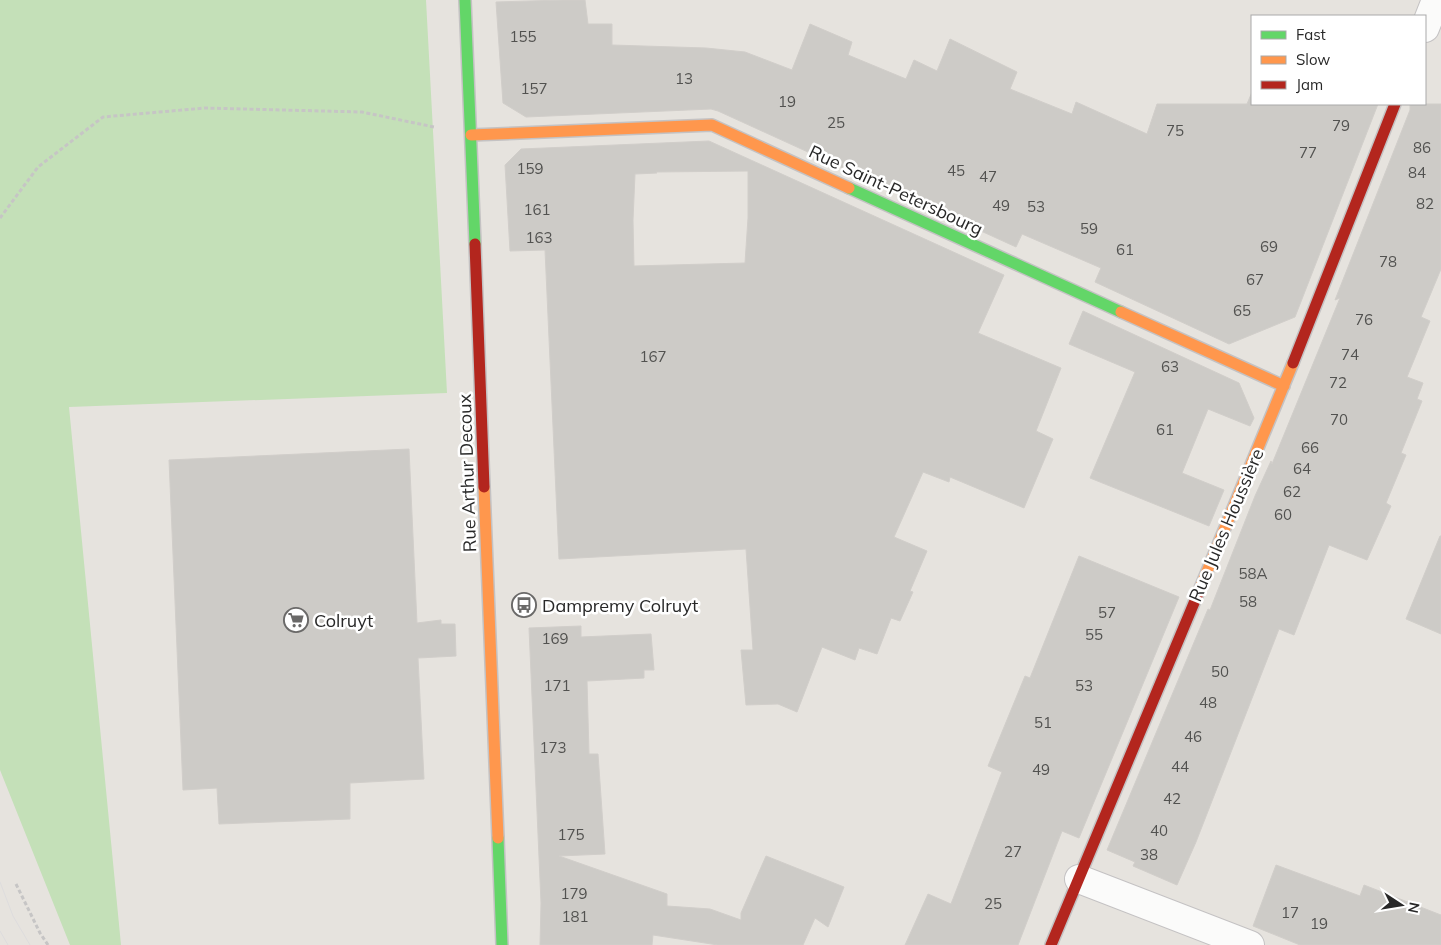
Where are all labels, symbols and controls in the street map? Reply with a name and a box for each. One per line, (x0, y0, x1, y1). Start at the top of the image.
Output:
legend (1251, 15, 1426, 105)
text: Fast (1296, 25, 1326, 44)
house number: 155 (509, 27, 537, 46)
text: Slow (1296, 50, 1330, 69)
house number: 13 (675, 69, 693, 88)
text: Jam (1296, 75, 1323, 94)
house number: 157 (520, 79, 548, 98)
house number: 19 (778, 92, 796, 111)
house number: 25 (827, 113, 845, 132)
house number: 79 (1332, 116, 1350, 135)
house number: 75 (1166, 121, 1184, 140)
house number: 86 (1413, 138, 1431, 157)
street label: Rue Saint-Petersbourg (805, 140, 987, 240)
house number: 77 (1299, 143, 1317, 162)
house number: 159 (516, 159, 544, 178)
house number: 45 (947, 161, 965, 180)
house number: 84 (1408, 163, 1426, 182)
house number: 47 (979, 167, 997, 186)
house number: 82 (1416, 194, 1434, 213)
house number: 49 (992, 196, 1010, 215)
house number: 53 (1027, 197, 1045, 216)
house number: 161 (523, 200, 551, 219)
house number: 59 (1080, 219, 1098, 238)
house number: 163 (525, 228, 553, 247)
house number: 69 (1260, 237, 1278, 256)
house number: 61 (1116, 240, 1134, 259)
house number: 78 (1379, 252, 1397, 271)
house number: 67 (1246, 270, 1264, 289)
house number: 65 (1233, 301, 1251, 320)
house number: 76 (1355, 310, 1373, 329)
house number: 74 (1341, 345, 1359, 364)
house number: 167 (639, 347, 667, 366)
house number: 63 (1161, 357, 1179, 376)
house number: 72 (1329, 373, 1347, 392)
street label: Rue Arthur Decoux (453, 393, 481, 553)
house number: 70 (1330, 410, 1348, 429)
house number: 61 (1156, 420, 1174, 439)
house number: 66 (1301, 438, 1319, 457)
street label: Rue Jules Houssière (1183, 445, 1269, 605)
house number: 64 (1293, 459, 1311, 478)
house number: 62 (1283, 482, 1301, 501)
house number: 60 (1274, 505, 1292, 524)
house number: 58A (1238, 564, 1268, 583)
bus stop icon: Dampremy Colruyt (511, 592, 537, 618)
house number: 58 (1239, 592, 1257, 611)
place label: Dampremy Colruyt (542, 594, 698, 617)
house number: 57 (1098, 603, 1116, 622)
supermarket icon: Colruyt (283, 607, 309, 633)
place label: Colruyt (314, 609, 373, 632)
house number: 55 (1085, 625, 1103, 644)
house number: 169 (541, 629, 569, 648)
house number: 50 (1211, 662, 1229, 681)
house number: 171 (543, 676, 571, 695)
house number: 53 (1075, 676, 1093, 695)
house number: 48 (1199, 693, 1217, 712)
house number: 51 (1034, 713, 1052, 732)
house number: 46 (1184, 727, 1202, 746)
house number: 173 (539, 738, 567, 757)
house number: 44 (1171, 757, 1189, 776)
house number: 49 (1032, 760, 1050, 779)
house number: 42 (1163, 789, 1181, 808)
house number: 40 (1150, 821, 1168, 840)
house number: 175 (557, 825, 585, 844)
house number: 27 (1004, 842, 1022, 861)
house number: 38 (1140, 845, 1158, 864)
north arrow (1376, 880, 1426, 930)
house number: 179 (560, 884, 588, 903)
house number: 25 (984, 894, 1002, 913)
text: N (1404, 901, 1424, 915)
house number: 17 (1281, 903, 1299, 922)
house number: 181 (561, 907, 589, 926)
house number: 19 (1310, 914, 1328, 933)

